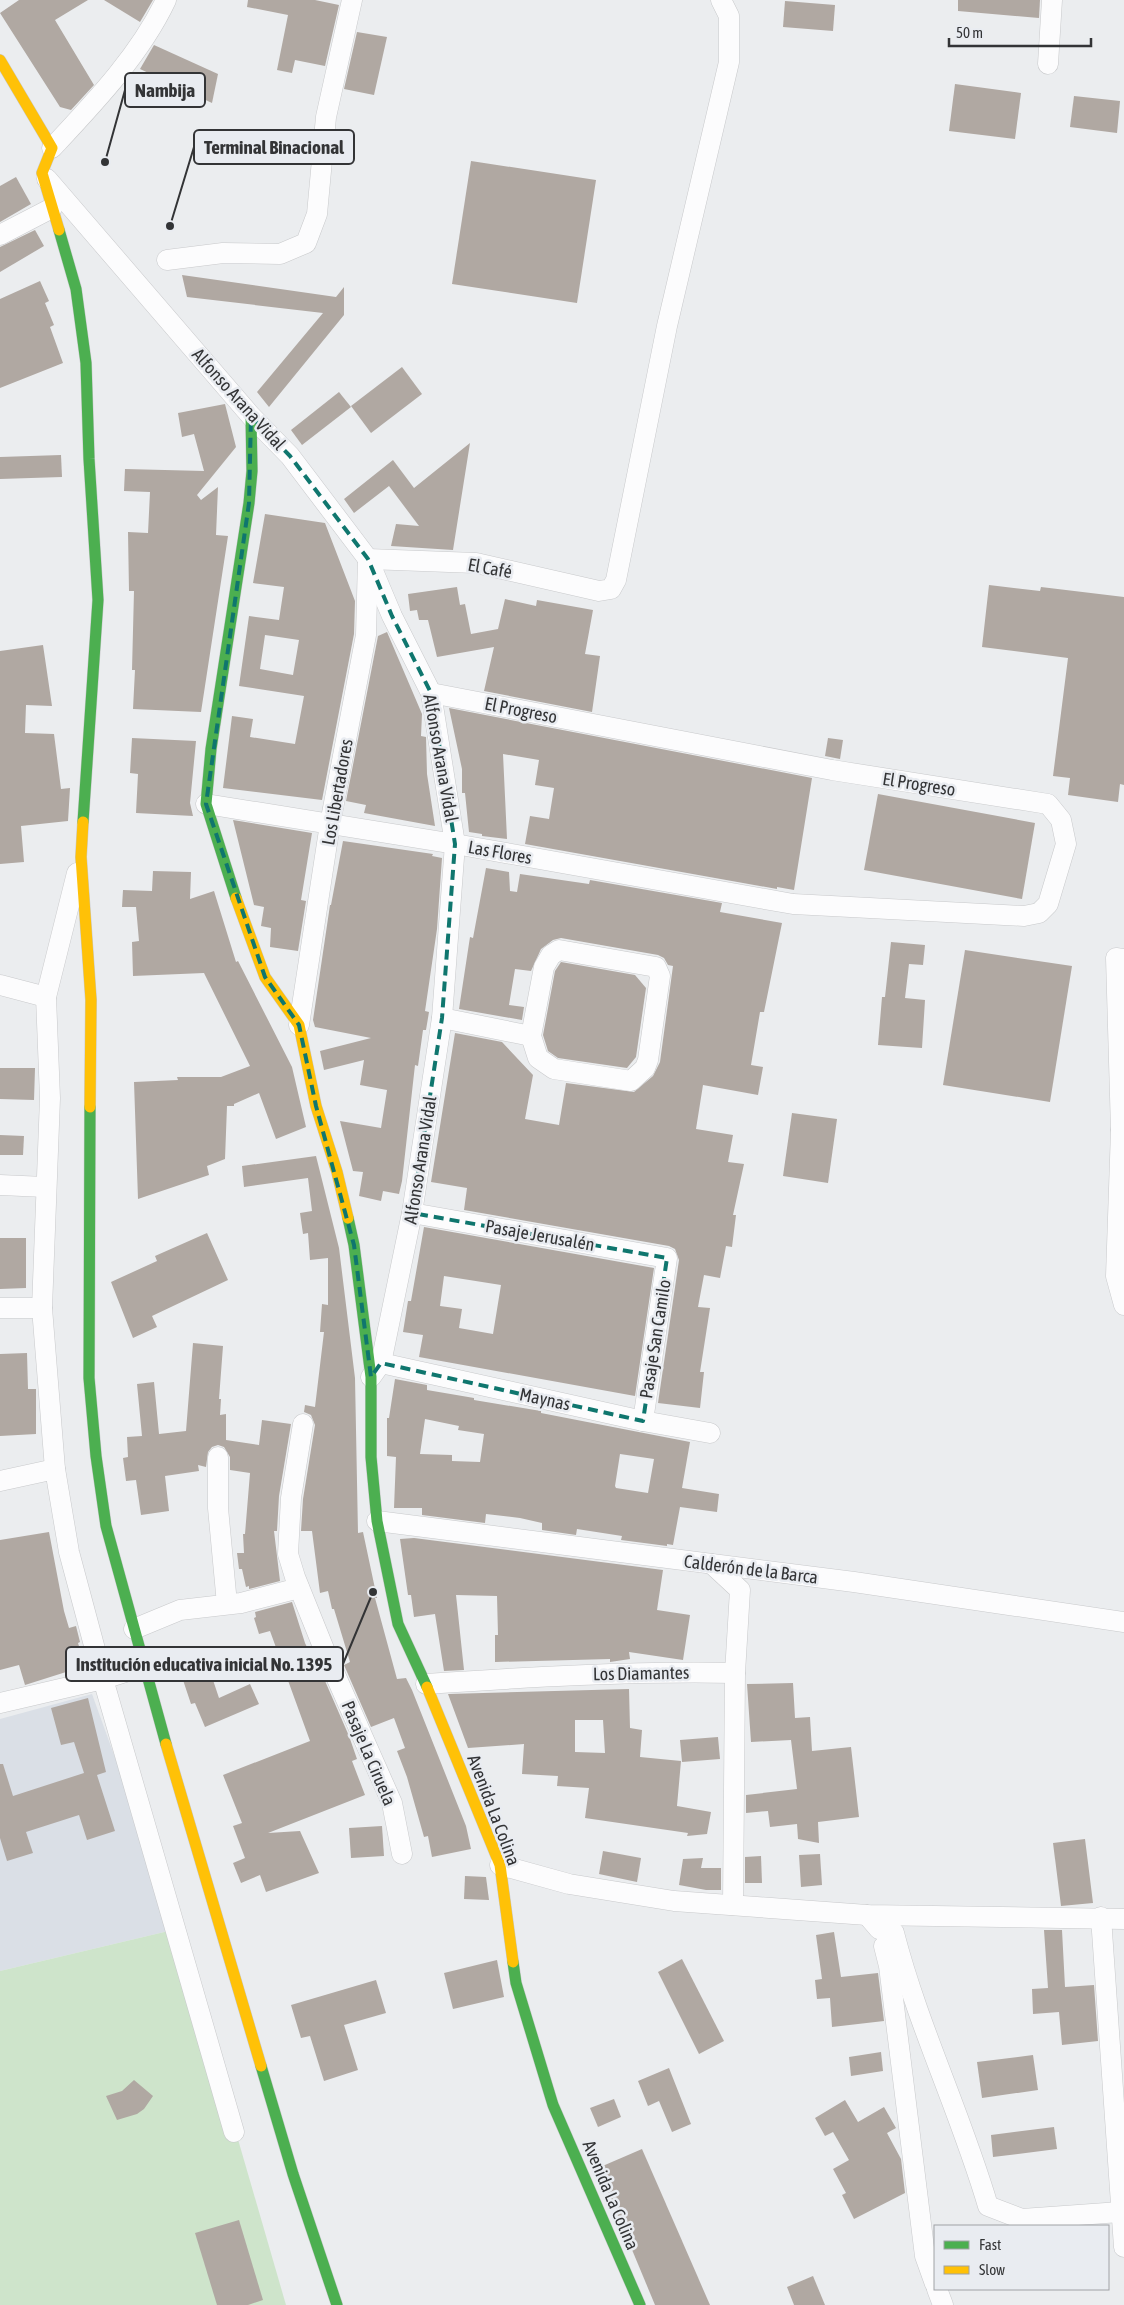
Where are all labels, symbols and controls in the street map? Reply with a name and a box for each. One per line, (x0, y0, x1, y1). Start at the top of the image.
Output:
scale bar (949, 15, 1092, 47)
text: 50 m (956, 24, 983, 41)
callout: Nambija (125, 73, 205, 107)
text: Nambija (135, 79, 195, 101)
callout: Terminal Binacional (194, 130, 354, 164)
text: Terminal Binacional (204, 136, 345, 158)
street label: Alfonso Arana Vidal (188, 344, 290, 454)
street label: El Café (466, 554, 514, 582)
street label: Alfonso Arana Vidal (419, 692, 463, 824)
street label: El Progreso (483, 693, 559, 727)
street label: Los Libertadores (317, 737, 357, 847)
street label: El Progreso (881, 768, 957, 800)
street label: Las Flores (467, 836, 533, 868)
street label: Alfonso Arana Vidal (400, 1094, 441, 1226)
street label: Pasaje Jerusalén (484, 1215, 596, 1255)
street label: Pasaje San Camilo (635, 1278, 675, 1400)
street label: Maynas (518, 1383, 572, 1415)
street label: Calderón de la Barca (683, 1550, 819, 1588)
callout: Institución educativa inicial No. 1395 (66, 1647, 343, 1681)
text: Institución educativa inicial No. 1395 (76, 1653, 332, 1675)
street label: Los Diamantes (593, 1662, 689, 1684)
street label: Pasaje La Ciruela (338, 1697, 400, 1809)
street label: Avenida La Colina (463, 1752, 525, 1868)
street label: Avenida La Colina (579, 2137, 643, 2253)
legend (934, 2225, 1109, 2290)
text: Fast (979, 2236, 1001, 2253)
text: Slow (979, 2261, 1005, 2278)

